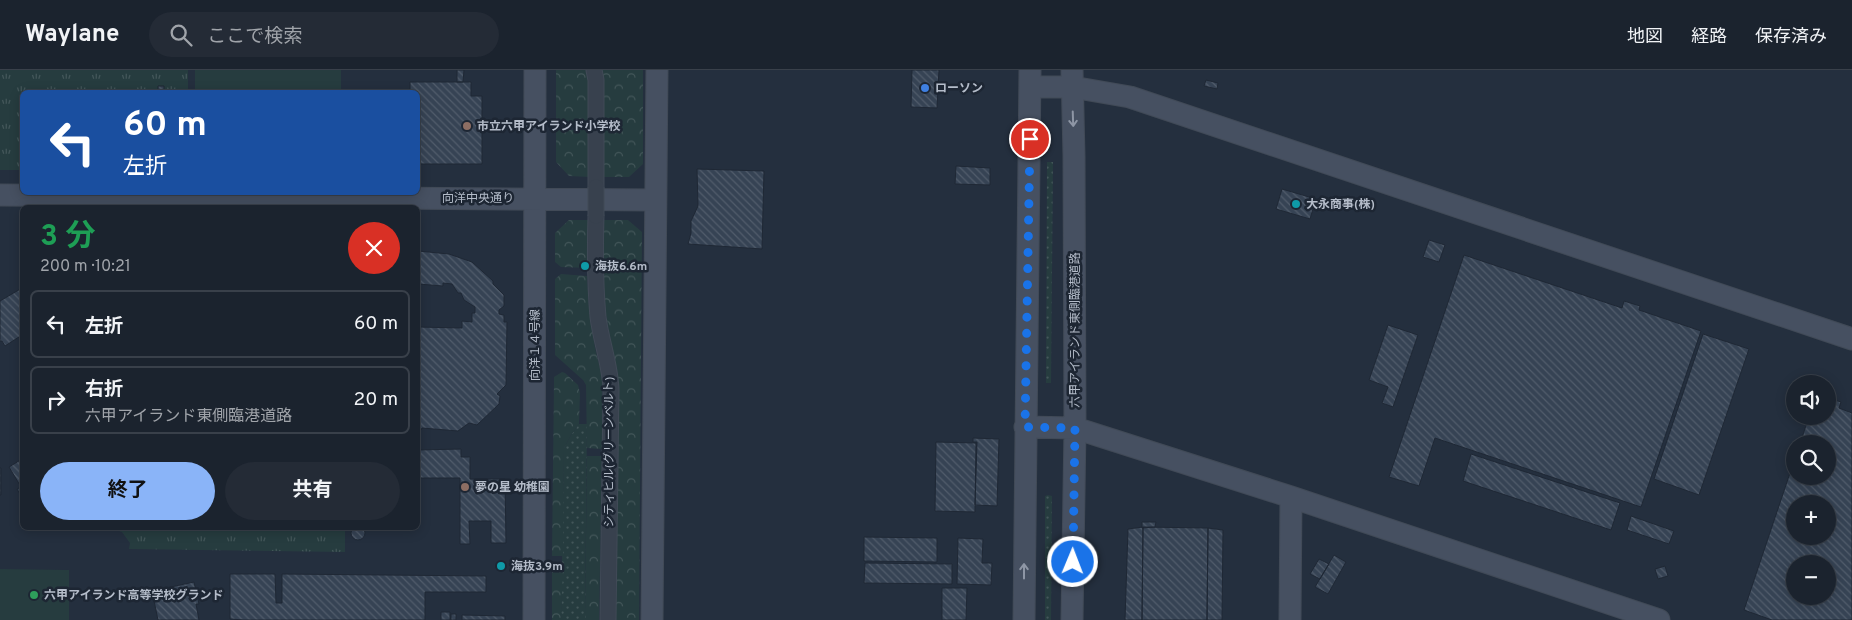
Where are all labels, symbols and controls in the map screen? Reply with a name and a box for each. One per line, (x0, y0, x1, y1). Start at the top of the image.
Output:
search box (149, 12, 499, 57)
text: Waylane (25, 20, 119, 50)
icon: search (167, 21, 195, 49)
text: ここで検索 (207, 25, 302, 49)
text: 地図 (1627, 26, 1663, 49)
text: 経路 (1691, 26, 1727, 49)
text: 保存済み (1755, 26, 1827, 49)
place label: ローソン (935, 81, 983, 97)
marker: ローソン (919, 82, 931, 94)
text: 60 m (123, 104, 207, 148)
icon: left (40, 110, 105, 175)
one-way arrow (1068, 110, 1078, 126)
pin (1009, 118, 1051, 160)
place label: 市立六甲アイランド小学校 (477, 119, 620, 135)
marker: 市立六甲アイランド小学校 (461, 120, 473, 132)
icon: arrive (1016, 125, 1044, 153)
text: 左折 (123, 154, 167, 181)
street label: 向洋中央通り (442, 191, 514, 207)
place label: 大永商事(株) (1306, 197, 1375, 213)
marker: 大永商事(株) (1290, 198, 1302, 210)
text: 3 分 (40, 219, 96, 256)
button: close (348, 222, 400, 274)
street label: 六甲アイランド東側臨港道路 (1068, 252, 1084, 408)
text: 200 m · 10:21 (40, 257, 131, 277)
place label: 海抜6.6m (595, 259, 647, 275)
marker: 海抜6.6m (579, 260, 591, 272)
street label: 向洋１４号線 (528, 309, 544, 381)
icon: left (42, 310, 70, 338)
text: 60 m (354, 312, 398, 336)
text: 左折 (85, 315, 123, 339)
map controls (1786, 375, 1836, 605)
button: sound (1786, 375, 1836, 425)
street label: シティヒル(グリーンベルト) (602, 377, 618, 527)
text: 右折 (85, 378, 123, 402)
icon: right (42, 386, 70, 414)
text: 20 m (354, 388, 398, 412)
text: 六甲アイランド東側臨港道路 (85, 407, 292, 427)
button: search (1786, 435, 1836, 485)
button: 終了 (40, 462, 215, 520)
button: 共有 (225, 462, 400, 520)
place label: 夢の星 幼稚園 (475, 480, 550, 496)
marker: 夢の星 幼稚園 (459, 481, 471, 493)
button: + (1786, 495, 1836, 545)
position arrow (1046, 535, 1098, 587)
button: − (1786, 555, 1836, 605)
place label: 海抜3.9m (511, 559, 563, 575)
marker: 海抜3.9m (495, 560, 507, 572)
one-way arrow (1019, 564, 1029, 580)
place label: 六甲アイランド高等学校グランド (44, 588, 223, 604)
marker: 六甲アイランド高等学校グランド (28, 589, 40, 601)

